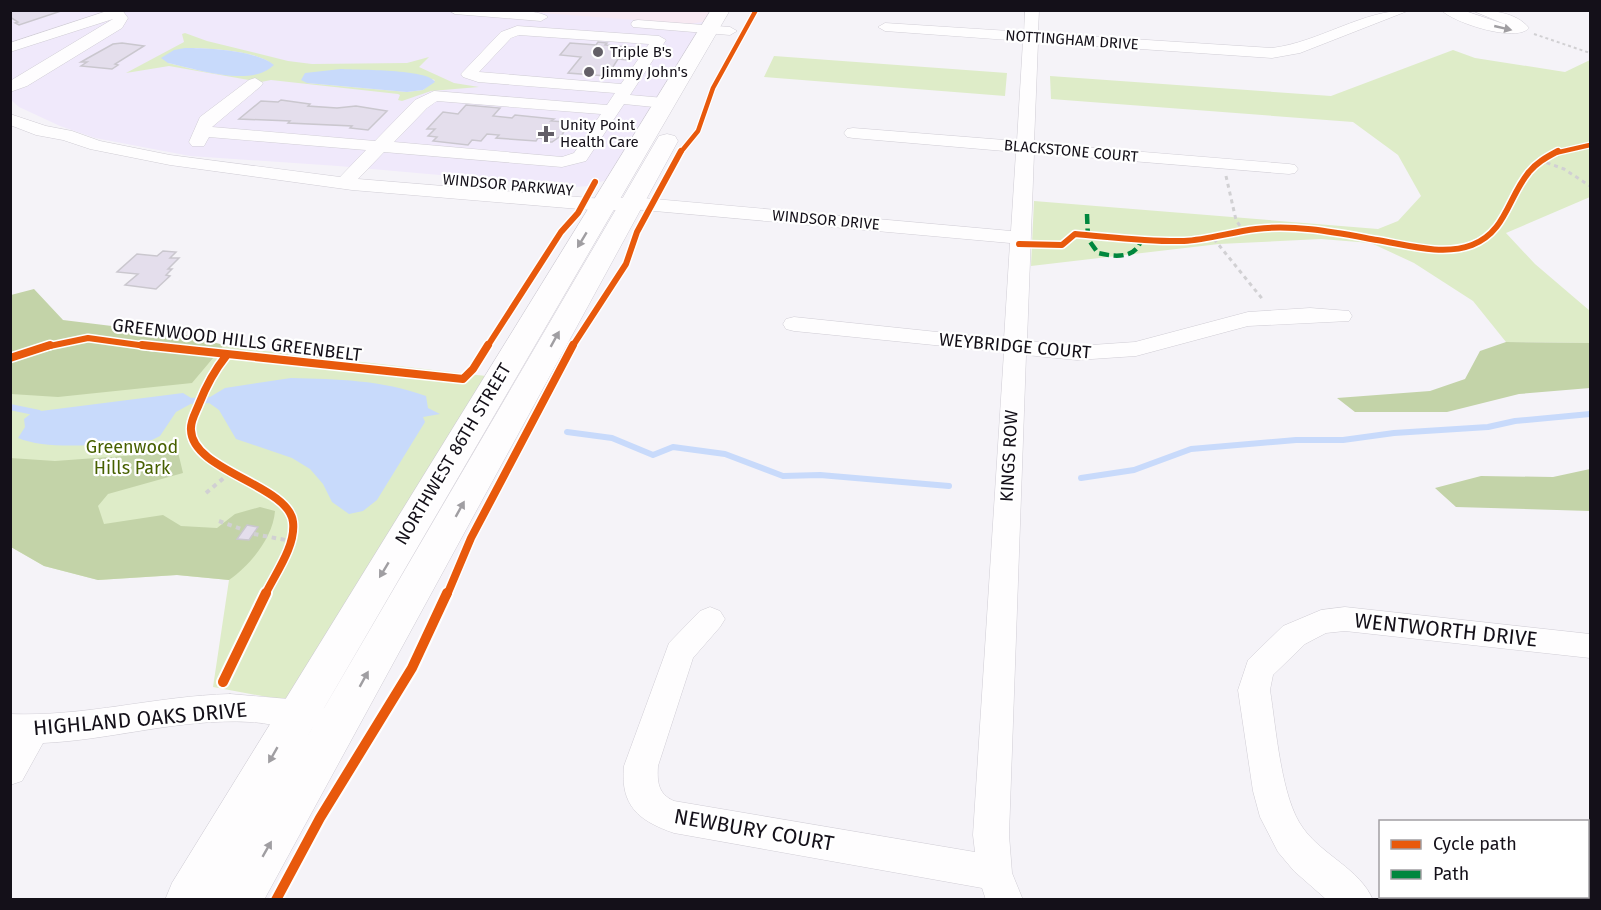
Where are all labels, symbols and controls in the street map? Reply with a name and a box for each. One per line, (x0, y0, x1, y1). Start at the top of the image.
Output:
one-way arrow (1494, 24, 1513, 33)
street label: NOTTINGHAM DRIVE (1005, 26, 1139, 54)
place label: Triple B's (610, 43, 672, 61)
marker: Triple B's (591, 45, 605, 59)
place label: Jimmy John's (601, 63, 688, 81)
marker: Jimmy John's (582, 65, 596, 79)
place label: Unity Point Health Care (560, 116, 639, 151)
marker: Unity Point Health Care (537, 125, 555, 143)
street label: BLACKSTONE COURT (1003, 136, 1139, 166)
street label: WINDSOR PARKWAY (442, 170, 575, 200)
street label: WINDSOR DRIVE (771, 206, 881, 234)
one-way arrow (576, 232, 587, 248)
street label: GREENWOOD HILLS GREENBELT (111, 314, 364, 366)
street label: WEYBRIDGE COURT (938, 328, 1093, 364)
one-way arrow (550, 331, 560, 348)
street label: NORTHWEST 86TH STREET (390, 359, 516, 549)
street label: KINGS ROW (996, 409, 1022, 503)
park label: Greenwood Hills Park (86, 436, 178, 479)
one-way arrow (454, 501, 465, 517)
one-way arrow (379, 562, 390, 578)
street label: WENTWORTH DRIVE (1353, 607, 1539, 653)
one-way arrow (359, 670, 369, 687)
street label: HIGHLAND OAKS DRIVE (32, 697, 248, 741)
one-way arrow (268, 747, 279, 763)
street label: NEWBURY COURT (672, 803, 836, 857)
legend (1379, 820, 1589, 898)
text: Cycle path (1433, 833, 1517, 855)
one-way arrow (262, 841, 273, 857)
text: Path (1433, 863, 1469, 885)

